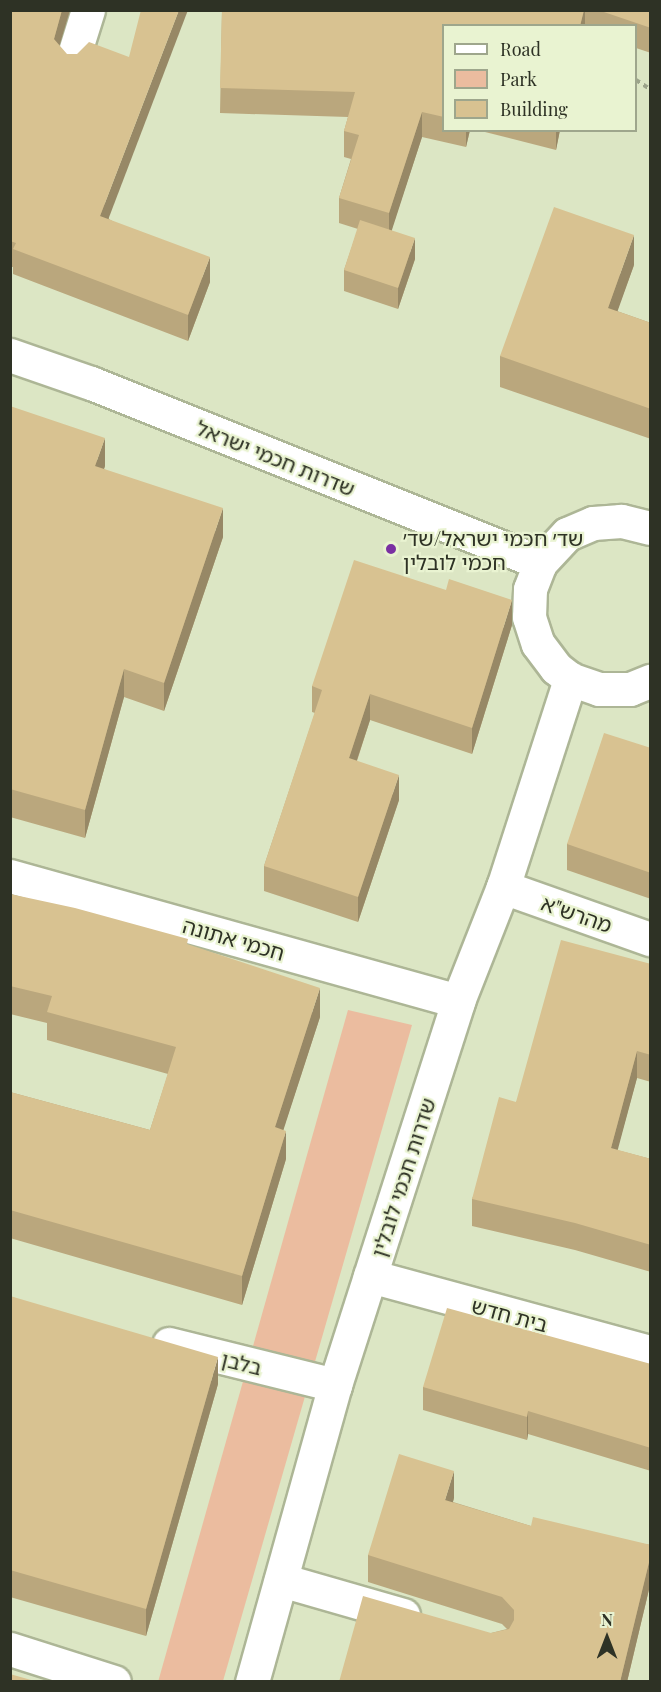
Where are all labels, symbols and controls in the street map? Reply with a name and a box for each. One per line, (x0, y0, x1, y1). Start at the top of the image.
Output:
legend (442, 24, 637, 132)
text: Road (500, 37, 541, 61)
text: Park (500, 67, 537, 91)
text: Building (500, 97, 568, 121)
street label: שדרות חכמי ישראל (193, 414, 359, 500)
place label: שד׳ חכמי ישראל/שד׳ חכמי לובלין (403, 524, 583, 574)
marker: שד׳ חכמי ישראל/שד׳ חכמי לובלין (384, 542, 398, 556)
street label: מהרש"א (538, 889, 616, 937)
street label: חכמי אתונה (180, 911, 288, 965)
street label: שדרות חכמי לובלין (364, 1094, 440, 1260)
street label: בית חדש (469, 1292, 551, 1336)
street label: בלבן (219, 1345, 265, 1379)
north arrow (577, 1608, 637, 1668)
text: N (601, 1609, 613, 1630)

